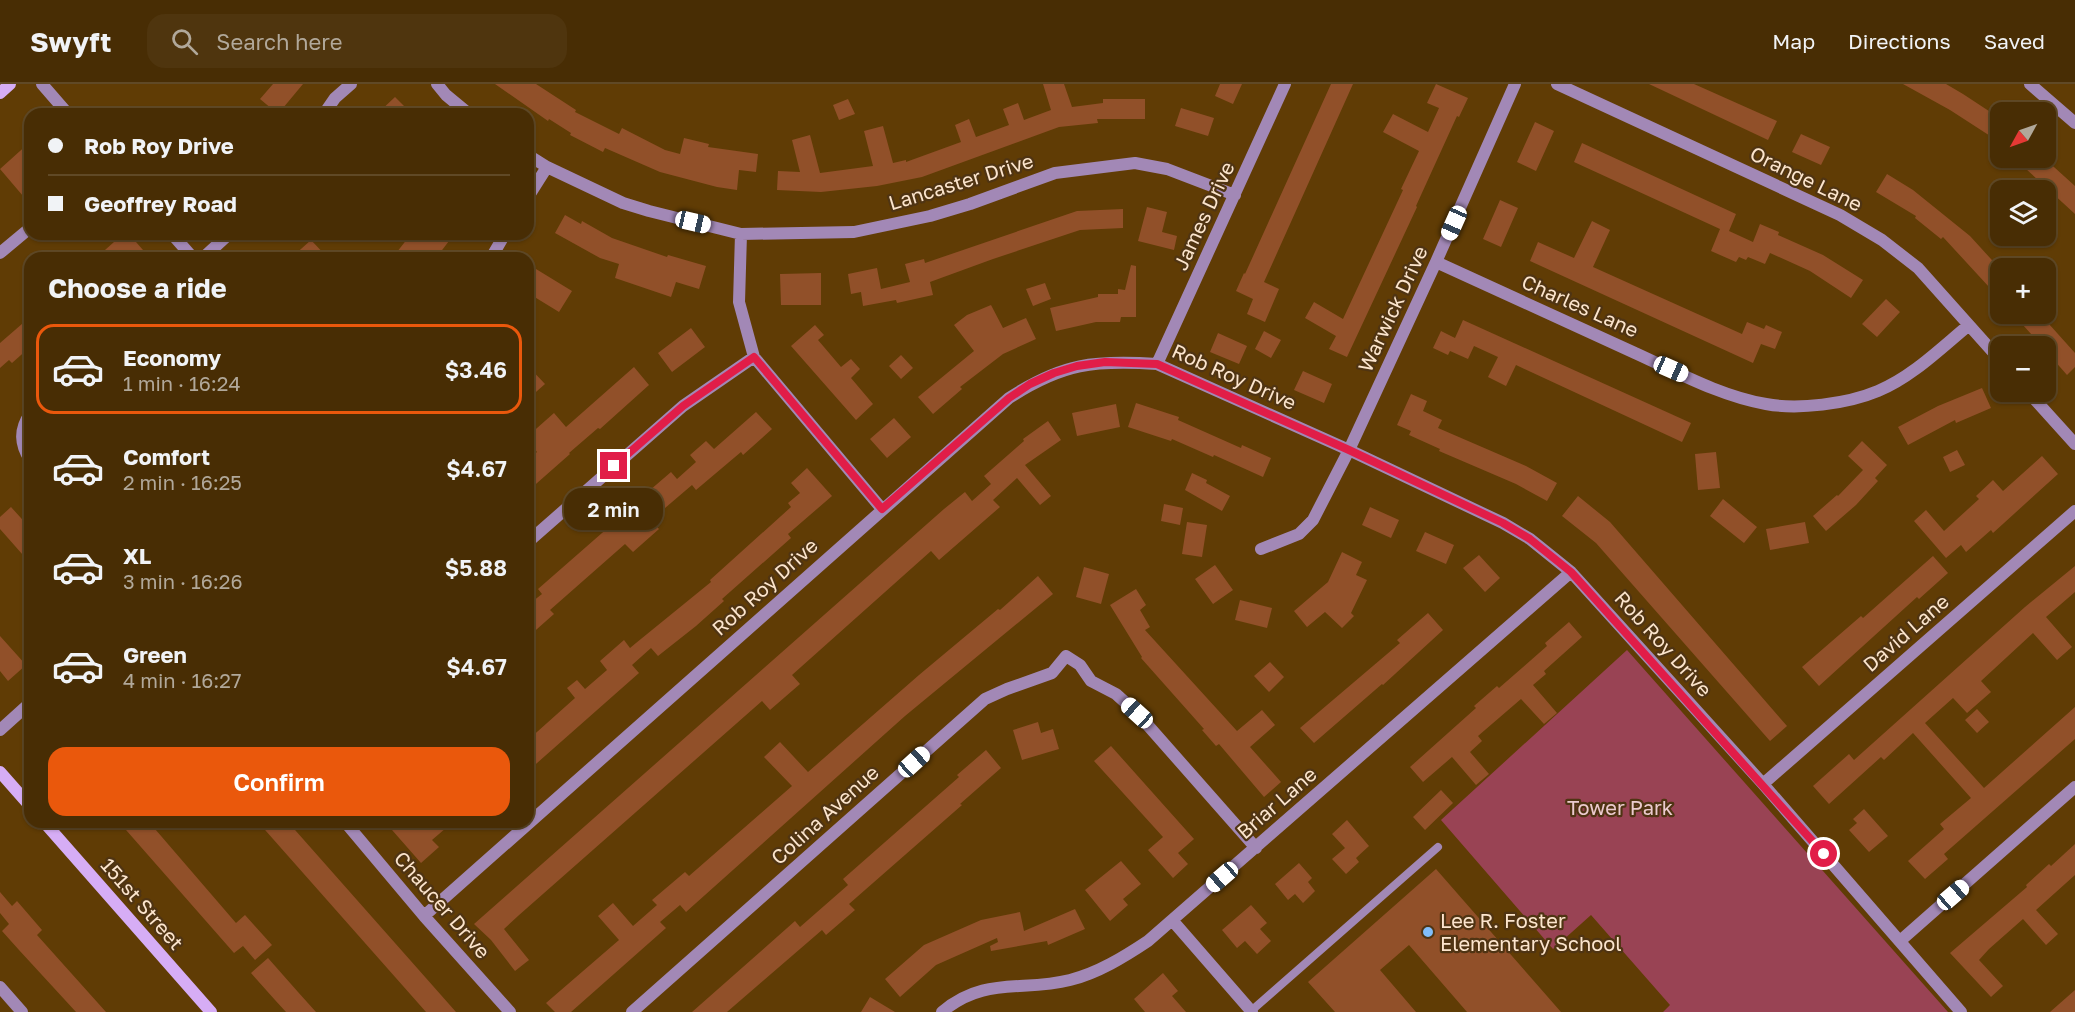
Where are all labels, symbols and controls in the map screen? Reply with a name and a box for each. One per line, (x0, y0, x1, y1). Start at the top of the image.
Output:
search box (147, 14, 567, 68)
text: Swyft (30, 25, 111, 58)
icon: search (168, 25, 201, 58)
text: Search here (216, 28, 342, 55)
text: Map (1772, 28, 1815, 54)
text: Directions (1848, 28, 1951, 54)
text: Saved (1984, 28, 2045, 54)
north arrow (1990, 102, 2056, 168)
map controls (1990, 102, 2056, 402)
text: Rob Roy Drive (84, 132, 234, 159)
street label: Orange Lane (1746, 141, 1866, 216)
street label: Lancaster Drive (885, 148, 1036, 214)
street label: James Drive (1168, 158, 1239, 274)
button: layers (1990, 180, 2056, 246)
text: Geoffrey Road (84, 190, 237, 217)
car (1438, 203, 1470, 243)
car (673, 209, 713, 235)
street label: Warwick Drive (1352, 242, 1432, 375)
button: + (1990, 258, 2056, 324)
street label: Charles Lane (1518, 269, 1642, 342)
text: Choose a ride (48, 272, 227, 304)
button: − (1990, 336, 2056, 402)
street label: Rob Roy Drive (1169, 338, 1300, 414)
icon: car (51, 342, 105, 396)
text: Economy (123, 344, 221, 371)
car (1651, 353, 1691, 385)
text: $3.46 (445, 356, 507, 383)
text: 1 min · 16:24 (123, 371, 241, 395)
icon: car (51, 441, 105, 495)
text: Comfort (123, 443, 210, 470)
route end (600, 452, 627, 479)
text: $4.67 (446, 455, 507, 482)
text: 2 min · 16:25 (123, 470, 242, 494)
callout: 2 min (564, 487, 664, 529)
text: 2 min (588, 497, 640, 521)
street label: Rob Roy Drive (707, 533, 822, 640)
icon: car (51, 540, 105, 594)
text: XL (123, 542, 151, 569)
text: $5.88 (445, 554, 507, 581)
text: 3 min · 16:26 (123, 569, 243, 593)
street label: Rob Roy Drive (1610, 586, 1717, 701)
street label: David Lane (1858, 589, 1953, 676)
icon: car (51, 639, 105, 693)
text: Green (123, 641, 187, 668)
text: $4.67 (446, 653, 507, 680)
text: 4 min · 16:27 (123, 668, 242, 692)
car (1118, 694, 1156, 732)
car (895, 743, 933, 781)
button: Confirm (48, 747, 510, 816)
street label: Colina Avenue (766, 760, 883, 869)
street label: Briar Lane (1232, 761, 1321, 843)
park label: Tower Park (1567, 795, 1673, 819)
route start (1810, 840, 1837, 867)
street label: Chaucer Drive (390, 846, 496, 963)
street label: 151st Street (96, 853, 189, 954)
car (1203, 858, 1241, 896)
car (1934, 876, 1972, 914)
place label: Lee R. Foster Elementary School (1440, 908, 1622, 955)
marker: Lee R. Foster Elementary School (1421, 925, 1435, 939)

